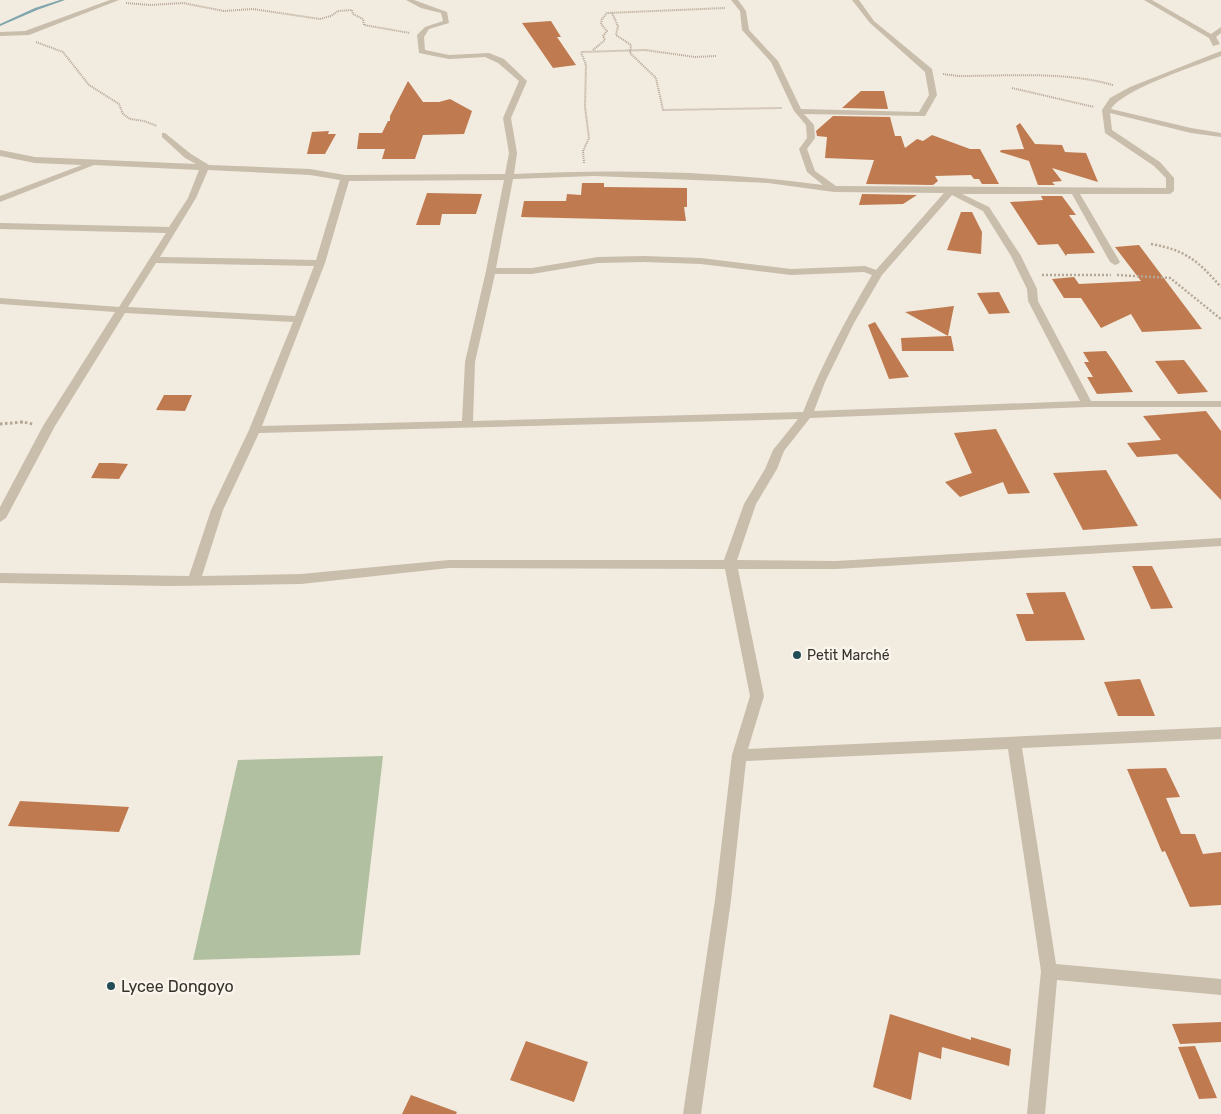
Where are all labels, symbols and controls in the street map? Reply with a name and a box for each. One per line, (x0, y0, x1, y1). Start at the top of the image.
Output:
place label: Petit Marché (807, 647, 890, 664)
marker: Petit Marché (791, 649, 803, 661)
place label: Lycee Dongoyo (121, 977, 234, 996)
marker: Lycee Dongoyo (105, 980, 117, 992)

